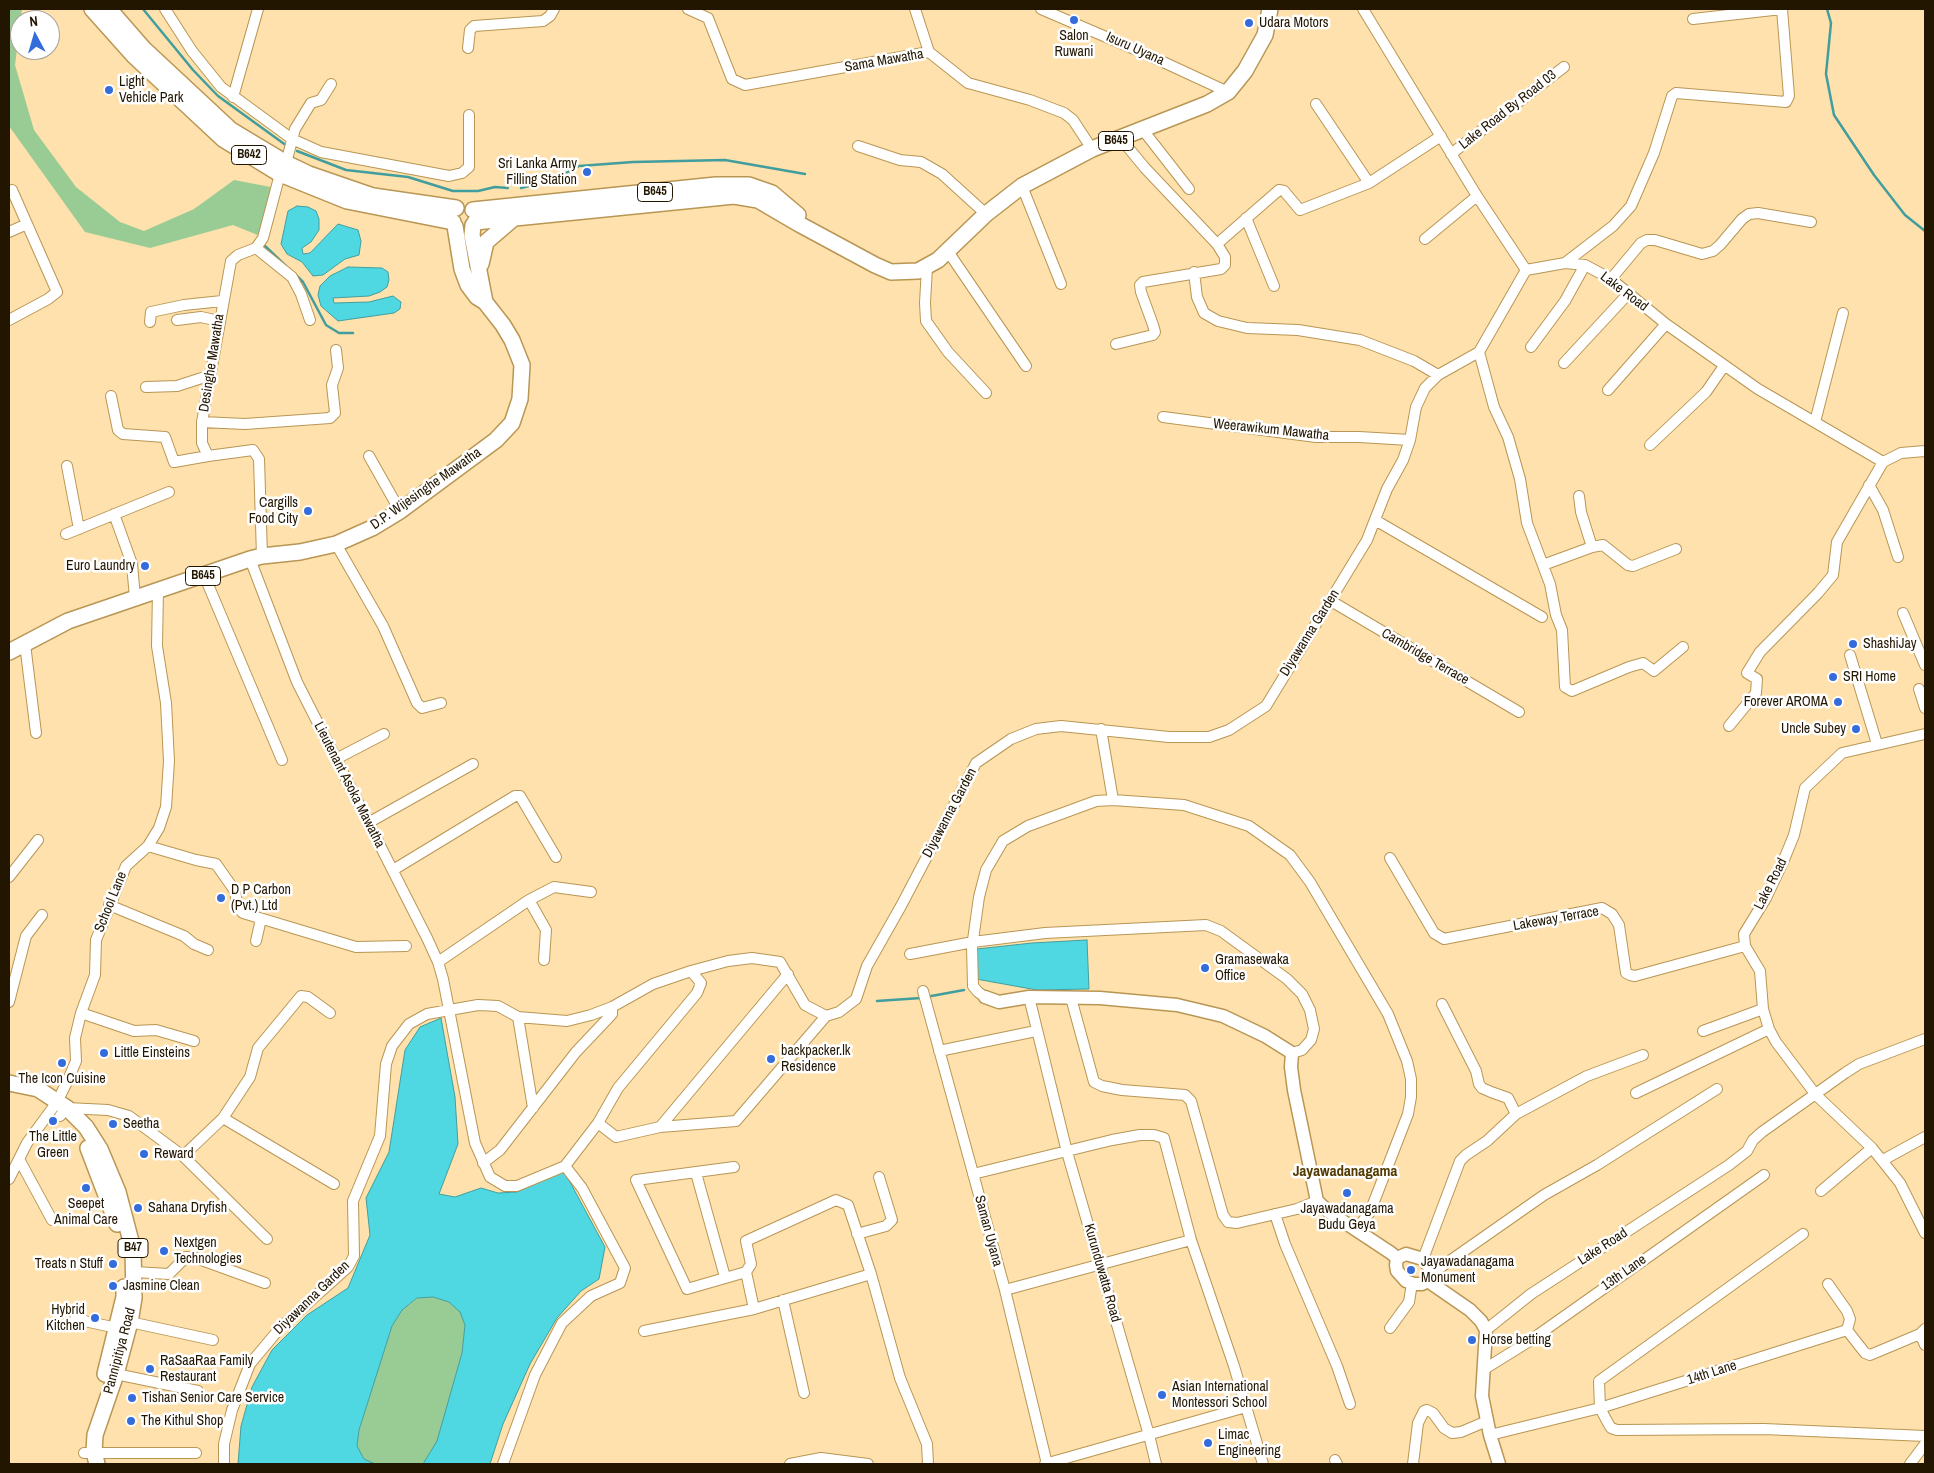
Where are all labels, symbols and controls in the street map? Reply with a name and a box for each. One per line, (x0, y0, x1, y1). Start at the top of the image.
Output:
north arrow (10, 10, 60, 60)
text: N (28, 12, 39, 30)
marker: Salon Ruwani (1068, 14, 1080, 26)
place label: Udara Motors (1259, 15, 1329, 31)
marker: Udara Motors (1243, 17, 1255, 29)
place label: Salon Ruwani (1055, 28, 1093, 60)
street label: Isuru Uyana (1103, 29, 1167, 69)
street label: Sama Mawatha (843, 46, 925, 76)
street label: Lake Road By Road 03 (1456, 67, 1560, 153)
place label: Light Vehicle Park (119, 74, 183, 106)
marker: Light Vehicle Park (103, 84, 115, 96)
road number: B645 (1098, 132, 1134, 150)
road number: B642 (232, 146, 266, 164)
place label: Sri Lanka Army Filling Station (498, 156, 577, 188)
marker: Sri Lanka Army Filling Station (581, 166, 593, 178)
road number: B645 (638, 182, 672, 202)
street label: Lake Road (1597, 269, 1651, 315)
street label: Desinghe Mawatha (196, 313, 228, 413)
street label: Weerawikum Mawatha (1212, 416, 1330, 444)
street label: D.P. Wijesinghe Mawatha (367, 444, 485, 534)
place label: Cargills Food City (249, 495, 298, 528)
marker: Cargills Food City (302, 505, 314, 517)
place label: Euro Laundry (66, 558, 135, 574)
marker: Euro Laundry (139, 560, 151, 572)
road number: B645 (186, 566, 220, 586)
street label: Diyawanna Garden (1277, 587, 1343, 679)
street label: Cambridge Terrace (1378, 625, 1472, 689)
place label: ShashiJay (1863, 636, 1917, 652)
marker: ShashiJay (1847, 638, 1859, 650)
place label: SRI Home (1843, 669, 1896, 685)
marker: SRI Home (1827, 671, 1839, 683)
place label: Forever AROMA (1744, 694, 1828, 710)
marker: Forever AROMA (1832, 696, 1844, 708)
street label: Lieutenant Asoka Mawatha (310, 719, 388, 851)
place label: Uncle Subey (1781, 721, 1846, 737)
marker: Uncle Subey (1850, 723, 1862, 735)
street label: Diyawanna Garden (919, 765, 981, 861)
street label: Lake Road (1751, 855, 1791, 913)
street label: School Lane (91, 869, 131, 935)
place label: D P Carbon (Pvt.) Ltd (231, 882, 291, 914)
marker: D P Carbon (Pvt.) Ltd (215, 892, 227, 904)
street label: Lakeway Terrace (1512, 903, 1600, 935)
place label: Gramasewaka Office (1215, 952, 1289, 984)
marker: Gramasewaka Office (1199, 962, 1211, 974)
place label: backpacker.lk Residence (781, 1043, 851, 1076)
place label: Little Einsteins (114, 1045, 190, 1061)
marker: Little Einsteins (98, 1047, 110, 1059)
marker: backpacker.lk Residence (765, 1053, 777, 1065)
marker: The Icon Cuisine (56, 1057, 68, 1069)
place label: The Icon Cuisine (18, 1071, 106, 1087)
marker: The Little Green (47, 1115, 59, 1127)
place label: Seetha (123, 1116, 159, 1132)
marker: Seetha (107, 1118, 119, 1130)
place label: The Little Green (29, 1129, 77, 1162)
place label: Reward (154, 1146, 194, 1162)
marker: Reward (138, 1148, 150, 1160)
district label: Jayawadanagama (1293, 1163, 1397, 1181)
marker: Seepet Animal Care (80, 1182, 92, 1194)
marker: Jayawadanagama Budu Geya (1341, 1187, 1353, 1199)
street label: Saman Uyana (970, 1194, 1006, 1268)
place label: Seepet Animal Care (54, 1196, 118, 1228)
place label: Sahana Dryfish (148, 1200, 227, 1216)
place label: Jayawadanagama Budu Geya (1300, 1201, 1394, 1234)
marker: Sahana Dryfish (132, 1202, 144, 1214)
street label: Kurunduwatta Road (1080, 1222, 1124, 1324)
street label: Lake Road (1575, 1225, 1631, 1269)
place label: Nextgen Technologies (174, 1235, 242, 1268)
road number: B47 (118, 1238, 148, 1258)
marker: Nextgen Technologies (158, 1245, 170, 1257)
street label: 13th Lane (1598, 1251, 1650, 1295)
place label: Jayawadanagama Monument (1421, 1254, 1514, 1286)
place label: Treats n Stuff (35, 1256, 103, 1272)
marker: Treats n Stuff (107, 1258, 119, 1270)
street label: Diyawanna Garden (271, 1258, 353, 1338)
marker: Jayawadanagama Monument (1405, 1264, 1417, 1276)
place label: Jasmine Clean (123, 1278, 200, 1294)
marker: Jasmine Clean (107, 1280, 119, 1292)
place label: Hybrid Kitchen (46, 1302, 85, 1334)
street label: Pannipitiya Road (100, 1306, 140, 1396)
marker: Hybrid Kitchen (89, 1312, 101, 1324)
place label: Horse betting (1482, 1332, 1551, 1348)
marker: Horse betting (1466, 1334, 1478, 1346)
place label: RaSaaRaa Family Restaurant (160, 1353, 253, 1385)
street label: 14th Lane (1685, 1357, 1739, 1389)
marker: RaSaaRaa Family Restaurant (144, 1363, 156, 1375)
place label: Asian International Montessori School (1172, 1379, 1268, 1411)
marker: Asian International Montessori School (1156, 1389, 1168, 1401)
place label: Tishan Senior Care Service (142, 1390, 284, 1406)
marker: Tishan Senior Care Service (126, 1392, 138, 1404)
place label: The Kithul Shop (141, 1413, 223, 1429)
marker: The Kithul Shop (125, 1415, 137, 1427)
place label: Limac Engineering (1218, 1427, 1281, 1460)
marker: Limac Engineering (1202, 1437, 1214, 1449)

